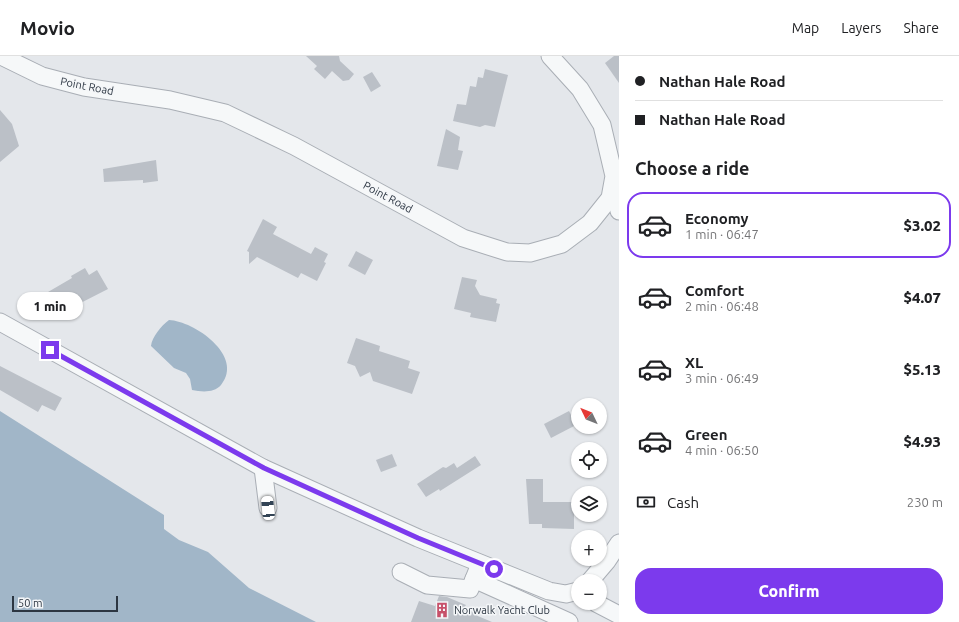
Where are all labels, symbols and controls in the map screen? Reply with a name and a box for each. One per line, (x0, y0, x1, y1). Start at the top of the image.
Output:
text: Movio (20, 17, 75, 39)
text: Map (792, 20, 819, 36)
text: Layers (841, 20, 881, 36)
text: Share (903, 20, 939, 36)
text: Nathan Hale Road (659, 73, 786, 90)
street label: Point Road (59, 75, 115, 97)
text: Nathan Hale Road (659, 111, 786, 128)
text: Choose a ride (635, 158, 749, 178)
street label: Point Road (361, 179, 415, 215)
icon: car (637, 207, 673, 243)
text: Economy (685, 210, 749, 227)
text: $3.02 (903, 217, 941, 234)
text: 1 min · 06:47 (685, 227, 759, 241)
icon: car (637, 279, 673, 315)
text: Comfort (685, 282, 744, 299)
text: $4.07 (903, 289, 941, 306)
callout: 1 min (17, 292, 83, 320)
text: 1 min (33, 299, 67, 313)
text: 2 min · 06:48 (685, 299, 759, 313)
route end (41, 341, 59, 359)
icon: car (637, 351, 673, 387)
text: XL (685, 354, 703, 371)
text: $5.13 (903, 361, 941, 378)
text: 3 min · 06:49 (685, 371, 759, 385)
north arrow (571, 398, 607, 434)
map controls (571, 398, 607, 610)
icon: car (637, 423, 673, 459)
text: Green (685, 426, 727, 443)
text: $4.93 (903, 433, 941, 450)
button: locate (571, 442, 607, 478)
text: 4 min · 06:50 (685, 443, 759, 457)
button: layers (571, 486, 607, 522)
icon: cash (635, 491, 657, 513)
text: Cash (667, 494, 699, 511)
car (261, 495, 275, 521)
text: 230 m (907, 495, 943, 509)
button: + (571, 530, 607, 566)
route start (485, 560, 503, 578)
button: Confirm (635, 568, 943, 614)
button: − (571, 574, 607, 610)
scale bar (12, 594, 118, 613)
text: 50 m (18, 597, 42, 609)
building icon: Norwalk Yacht Club (433, 601, 451, 619)
place label: Norwalk Yacht Club (454, 604, 550, 616)

